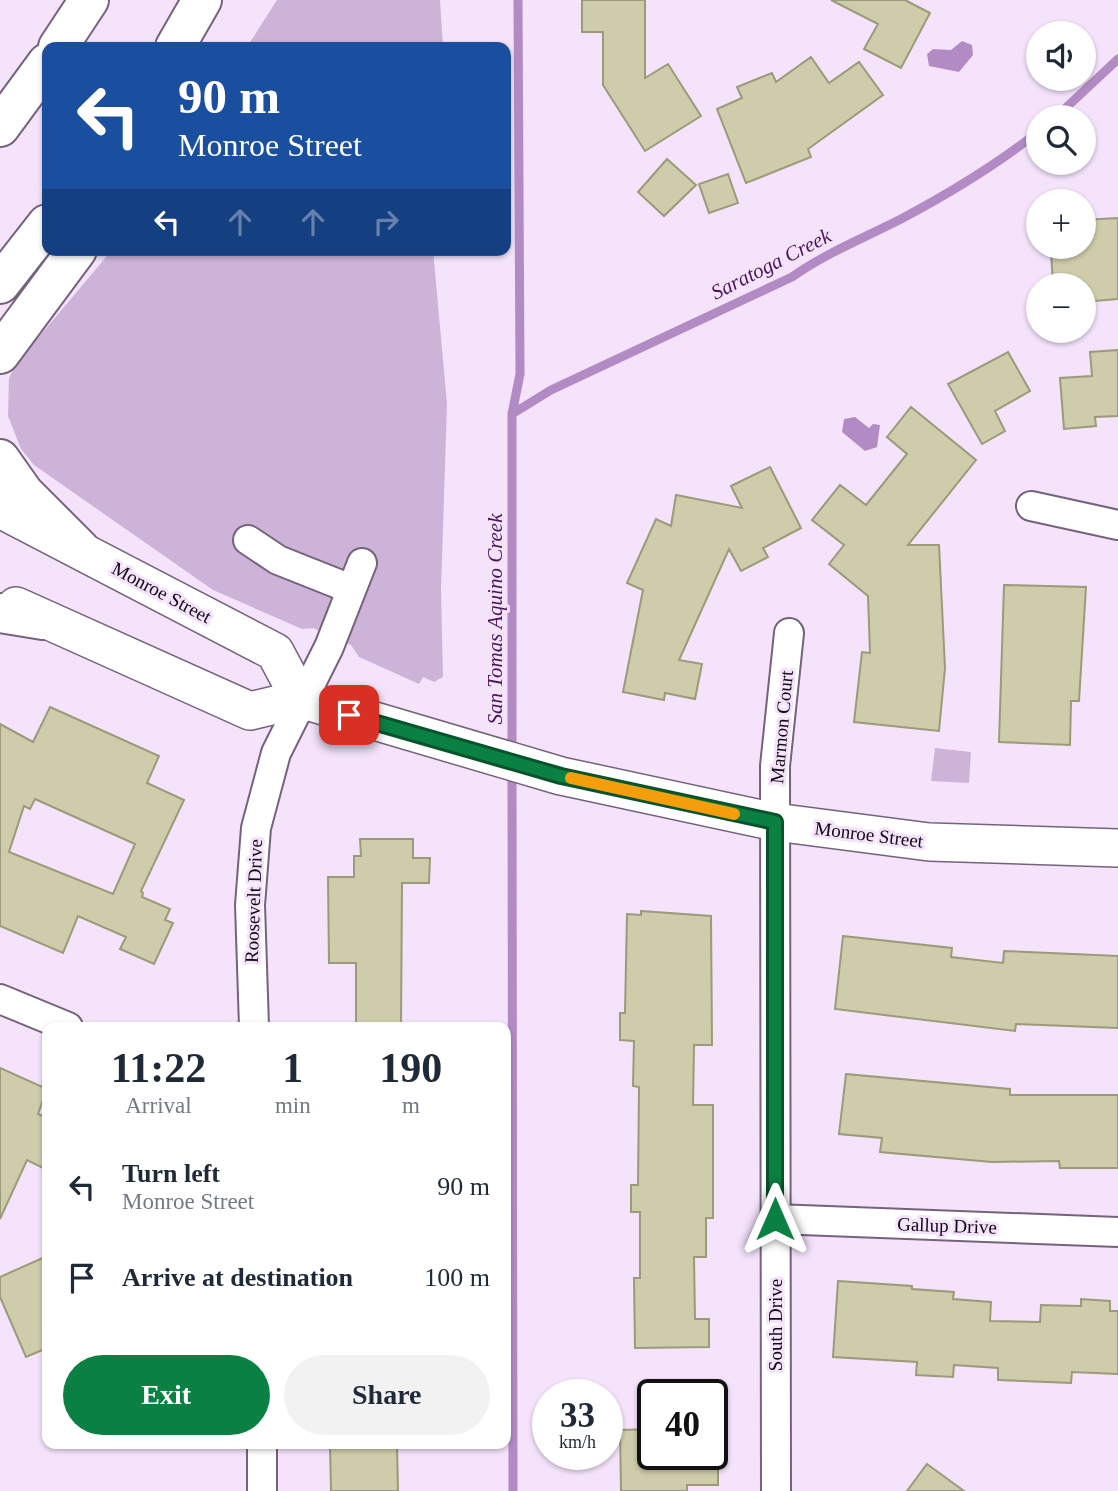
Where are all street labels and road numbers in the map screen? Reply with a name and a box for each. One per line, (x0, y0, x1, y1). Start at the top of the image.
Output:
street label: Monroe Street (109, 558, 216, 628)
street label: Marmon Court (766, 669, 797, 784)
street label: Monroe Street (813, 817, 925, 852)
street label: Roosevelt Drive (241, 839, 266, 963)
street label: Gallup Drive (897, 1213, 997, 1238)
street label: South Drive (765, 1279, 786, 1371)

